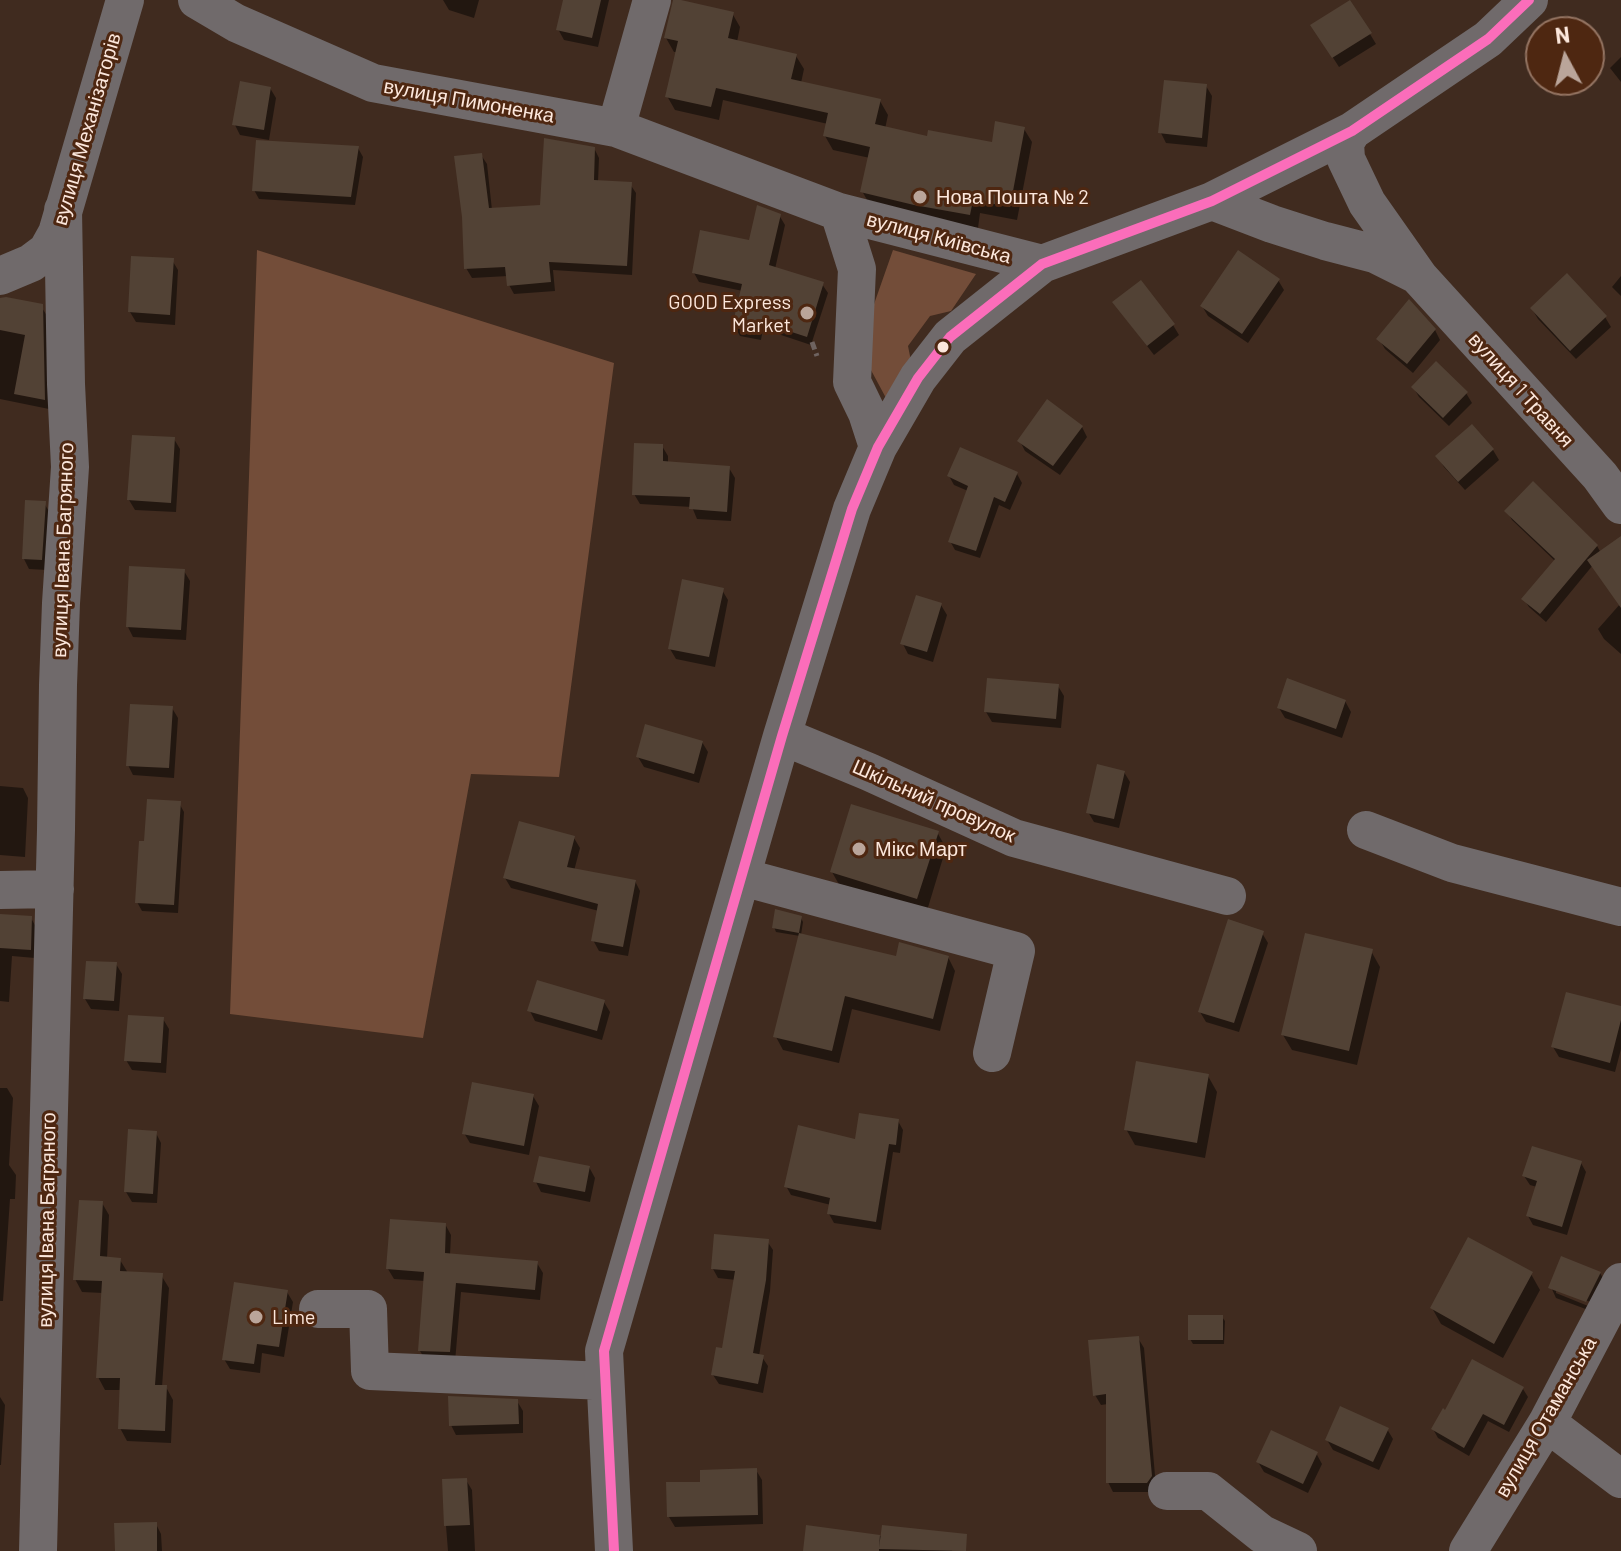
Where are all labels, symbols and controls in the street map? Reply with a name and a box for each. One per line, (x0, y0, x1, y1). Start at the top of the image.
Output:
north arrow (1525, 16, 1605, 96)
text: N (1553, 20, 1571, 48)
street label: вулиця Механізаторів (48, 30, 126, 228)
street label: вулиця Пимоненка (382, 74, 556, 128)
place label: Нова Пошта № 2 (936, 185, 1089, 209)
marker: Нова Пошта № 2 (911, 188, 929, 206)
street label: вулиця Київська (864, 207, 1014, 269)
place label: GOOD Express Market (668, 290, 791, 337)
marker: GOOD Express Market (798, 304, 816, 322)
street label: вулиця 1 Травня (1463, 328, 1579, 452)
unlabelled marker (935, 339, 951, 355)
street label: вулиця Івана Багряного (47, 442, 79, 658)
street label: Шкільний провулок (849, 754, 1019, 848)
place label: Мікс Март (875, 837, 967, 861)
marker: Мікс Март (850, 840, 868, 858)
street label: вулиця Івана Багряного (33, 1112, 61, 1328)
place label: Lime (272, 1305, 316, 1329)
marker: Lime (247, 1308, 265, 1326)
street label: вулиця Отаманська (1490, 1333, 1602, 1501)

